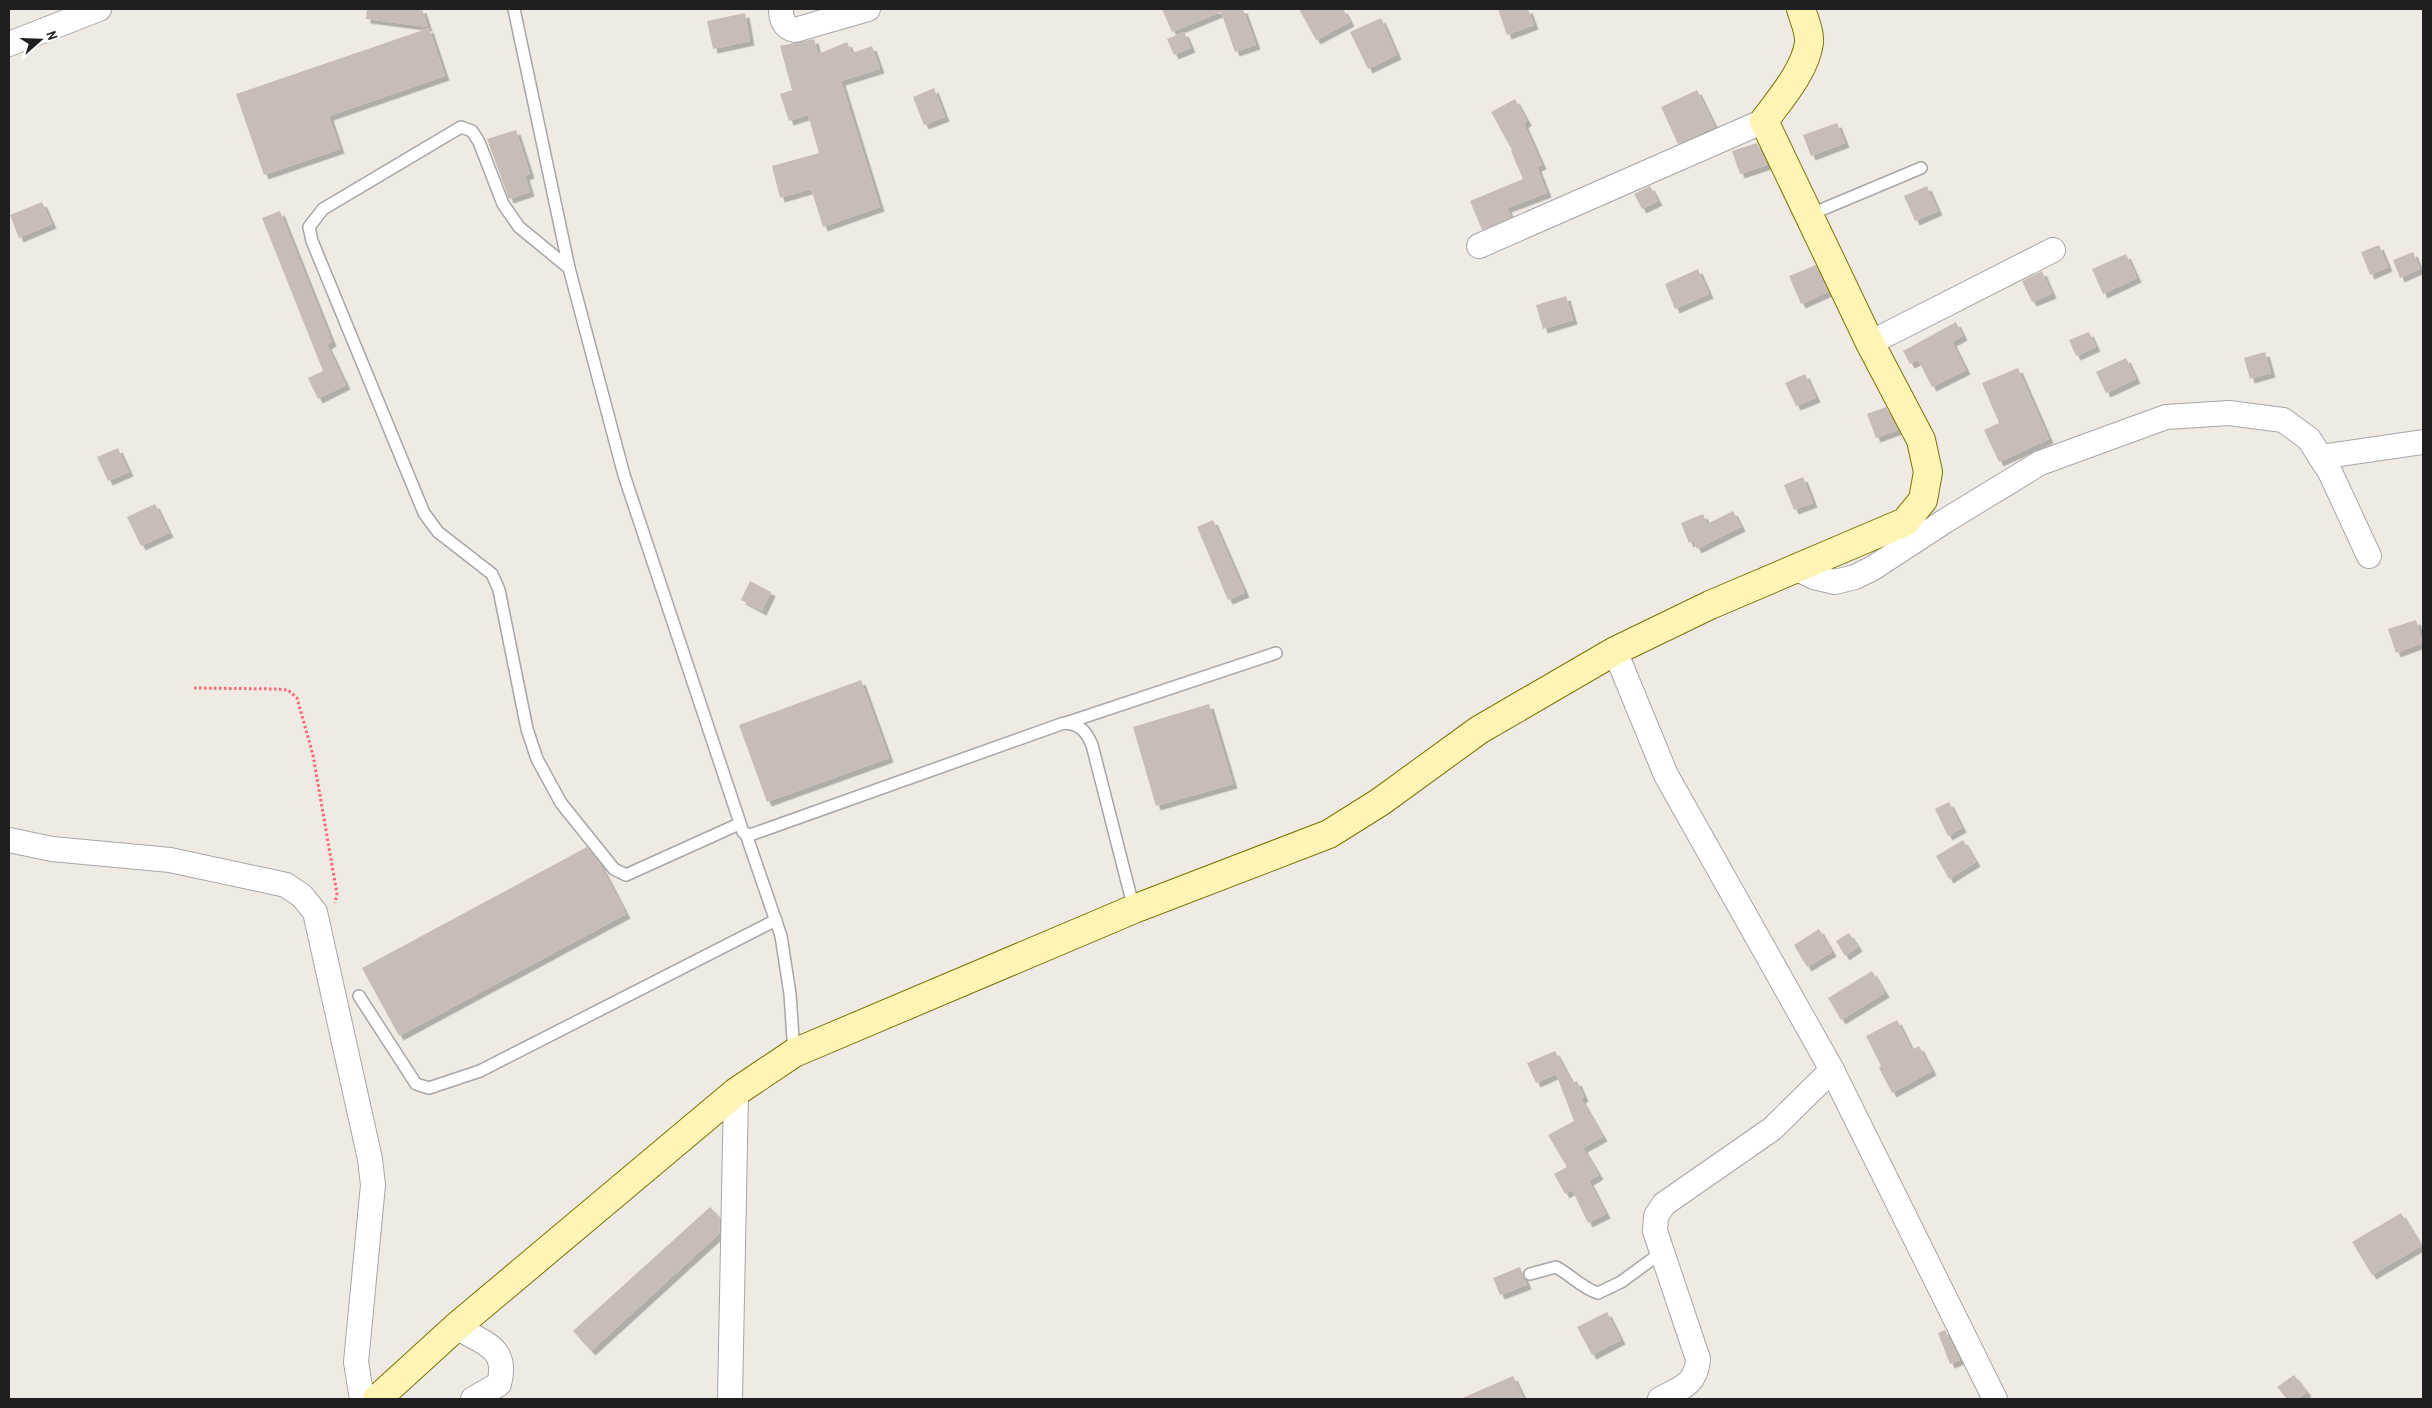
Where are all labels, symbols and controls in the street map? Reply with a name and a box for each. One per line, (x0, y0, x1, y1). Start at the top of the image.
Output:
north arrow (15, 15, 65, 65)
text: N (42, 29, 62, 43)

